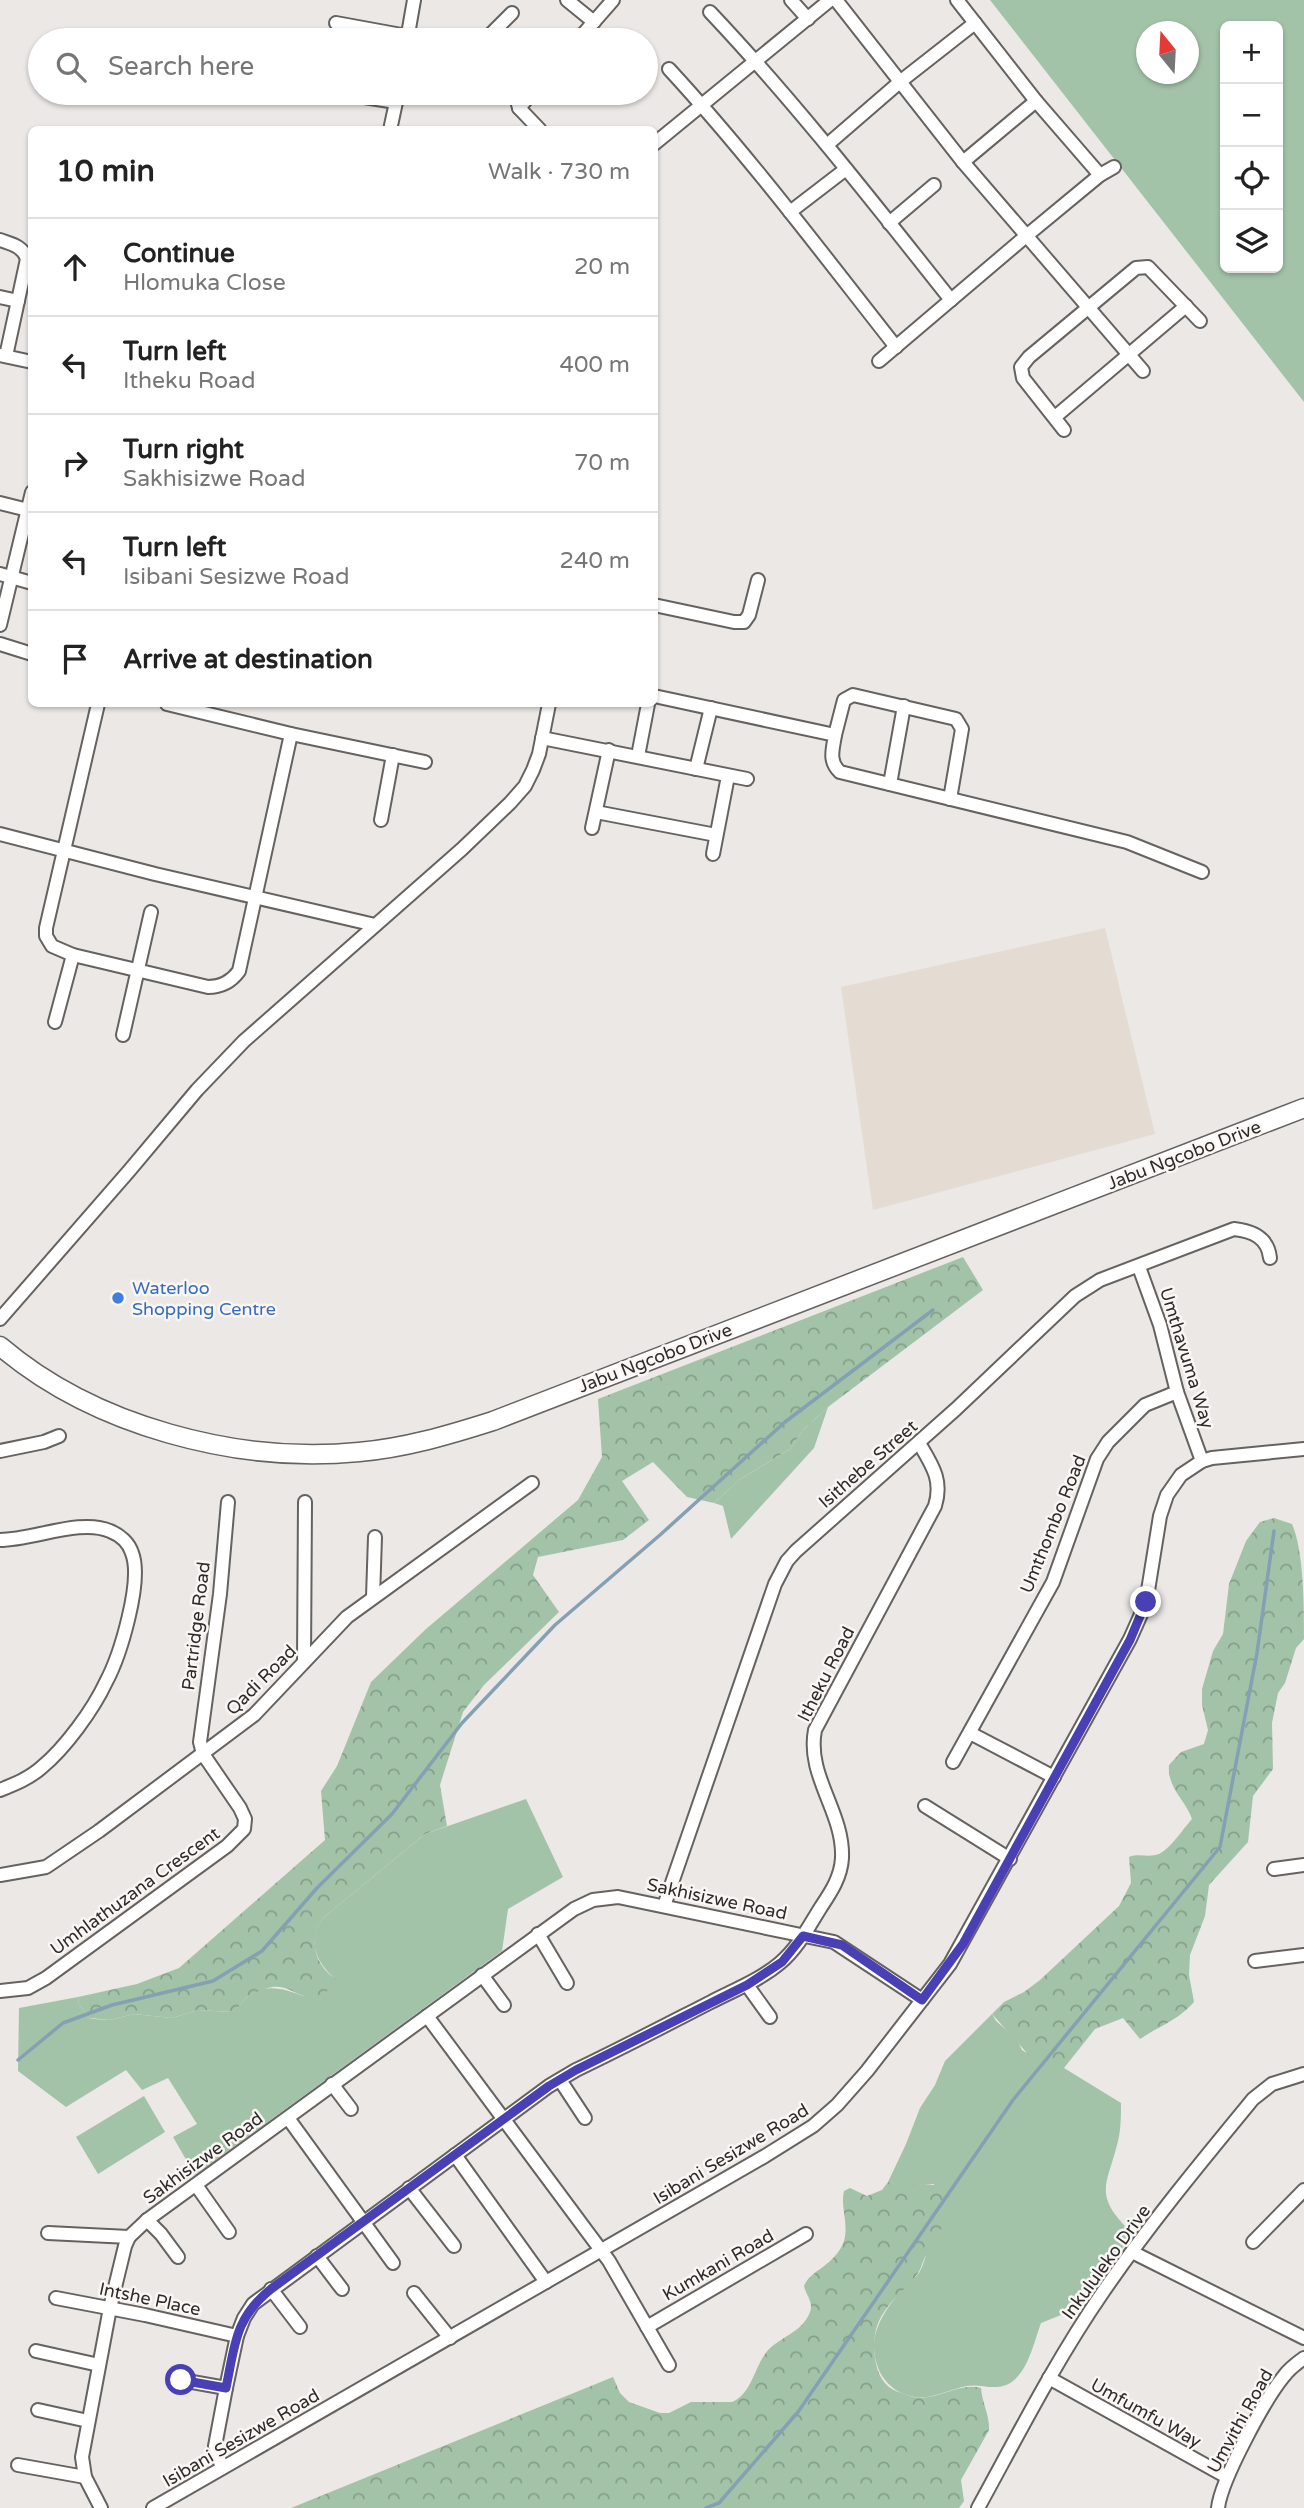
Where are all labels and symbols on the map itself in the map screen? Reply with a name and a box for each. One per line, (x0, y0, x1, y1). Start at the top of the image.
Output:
north arrow (1136, 21, 1199, 84)
street label: Jabu Ngcobo Drive (1104, 1116, 1264, 1194)
place label: Waterloo Shopping Centre (132, 1277, 276, 1320)
street label: Umthavuma Way (1155, 1285, 1219, 1432)
marker: Waterloo Shopping Centre (110, 1290, 126, 1306)
street label: Jabu Ngcobo Drive (575, 1319, 735, 1397)
street label: Isithebe Street (814, 1415, 922, 1513)
street label: Umthombo Road (1015, 1452, 1091, 1596)
street label: Partridge Road (177, 1560, 215, 1692)
route end (1130, 1586, 1161, 1617)
street label: Itheku Road (793, 1623, 859, 1725)
street label: Qadi Road (221, 1640, 301, 1720)
street label: Umhlathuzana Crescent (46, 1822, 224, 1960)
street label: Sakhisizwe Road (645, 1873, 789, 1925)
street label: Isibani Sesizwe Road (649, 2099, 813, 2209)
street label: Sakhisizwe Road (139, 2107, 267, 2209)
street label: Inkululeko Drive (1057, 2200, 1155, 2324)
street label: Kumkani Road (659, 2224, 777, 2306)
street label: Intshe Place (97, 2277, 203, 2321)
route start (165, 2364, 196, 2395)
street label: Umvithi Road (1202, 2365, 1278, 2477)
street label: Umfumfu Way (1087, 2373, 1206, 2453)
street label: Isibani Sesizwe Road (159, 2384, 323, 2492)

